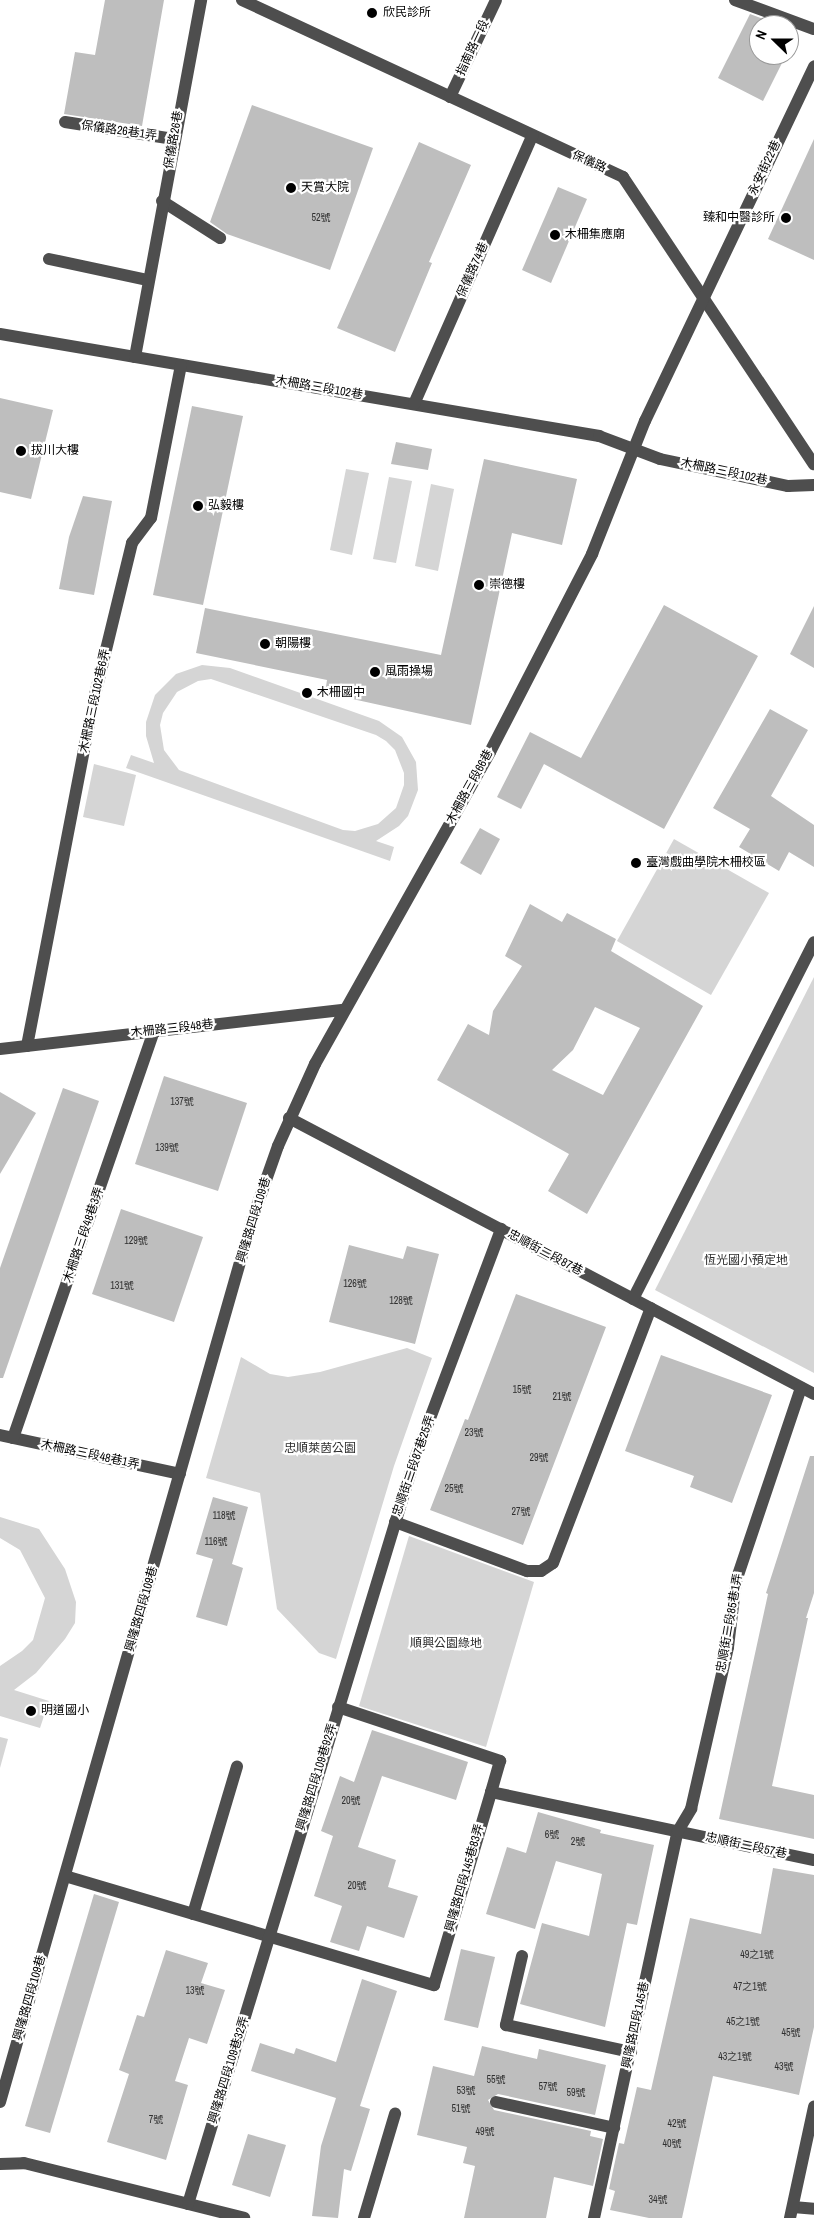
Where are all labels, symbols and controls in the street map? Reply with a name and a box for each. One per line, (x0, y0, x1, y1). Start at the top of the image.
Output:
marker: 欣民診所 (365, 6, 379, 20)
place label: 欣民診所 (383, 6, 431, 20)
north arrow (749, 15, 799, 65)
street label: 指南路一段 (454, 18, 492, 78)
text: N (751, 28, 771, 42)
street label: 保儀路26巷 (162, 110, 186, 170)
street label: 保儀路26巷1弄 (80, 119, 158, 143)
street label: 永安街22巷 (746, 138, 784, 198)
street label: 保儀路 (570, 148, 608, 176)
place label: 天賞大院 (301, 181, 349, 195)
marker: 天賞大院 (285, 182, 297, 194)
place label: 臻和中醫診所 (703, 211, 775, 225)
marker: 臻和中醫診所 (779, 211, 793, 225)
house number: 52號 (311, 212, 331, 224)
place label: 木柵集應廟 (565, 228, 625, 242)
marker: 木柵集應廟 (549, 229, 561, 241)
street label: 保儀路74巷 (454, 240, 492, 300)
street label: 木柵路三段102巷 (274, 373, 364, 403)
place label: 拔川大樓 (31, 444, 79, 458)
marker: 拔川大樓 (15, 445, 27, 457)
street label: 木柵路三段102巷 (679, 456, 769, 488)
place label: 弘毅樓 (208, 499, 244, 513)
marker: 弘毅樓 (192, 500, 204, 512)
place label: 崇德樓 (489, 578, 525, 592)
marker: 崇德樓 (473, 579, 485, 591)
place label: 朝陽樓 (275, 637, 311, 651)
marker: 朝陽樓 (259, 638, 271, 650)
street label: 木柵路三段102巷6弄 (77, 648, 113, 754)
place label: 風雨操場 (385, 665, 433, 679)
marker: 風雨操場 (369, 666, 381, 678)
place label: 木柵國中 (317, 686, 365, 700)
marker: 木柵國中 (301, 687, 313, 699)
street label: 木柵路三段66巷 (444, 747, 496, 827)
place label: 臺灣戲曲學院木柵校區 (646, 856, 766, 870)
marker: 臺灣戲曲學院木柵校區 (630, 857, 642, 869)
street label: 木柵路三段48巷 (130, 1018, 214, 1040)
house number: 137號 (170, 1096, 194, 1108)
house number: 139號 (155, 1142, 179, 1154)
street label: 興隆路四段109巷 (234, 1176, 274, 1264)
street label: 木柵路三段48巷3弄 (61, 1185, 107, 1285)
street label: 忠順街二段87巷 (505, 1227, 585, 1279)
house number: 129號 (124, 1235, 148, 1247)
park label: 恆光國小預定地 (704, 1254, 788, 1268)
house number: 126號 (343, 1278, 367, 1290)
house number: 131號 (110, 1280, 134, 1292)
house number: 128號 (389, 1295, 413, 1307)
house number: 15號 (512, 1384, 532, 1396)
house number: 21號 (552, 1391, 572, 1403)
street label: 忠順街二段87巷25弄 (390, 1414, 438, 1518)
house number: 23號 (464, 1427, 484, 1439)
street label: 木柵路三段48巷1弄 (39, 1438, 141, 1472)
park label: 忠順萊茵公園 (284, 1442, 356, 1456)
house number: 29號 (529, 1452, 549, 1464)
house number: 25號 (444, 1483, 464, 1495)
house number: 27號 (511, 1506, 531, 1518)
house number: 118號 (212, 1510, 236, 1522)
house number: 116號 (204, 1536, 228, 1548)
street label: 興隆路四段109巷 (123, 1565, 161, 1653)
street label: 忠順街二段85巷1弄 (714, 1572, 746, 1674)
park label: 順興公園綠地 (410, 1637, 482, 1651)
place label: 明道國小 (41, 1704, 89, 1718)
marker: 明道國小 (25, 1705, 37, 1717)
street label: 興隆路四段109巷92弄 (294, 1722, 340, 1832)
house number: 20號 (341, 1795, 361, 1807)
street label: 興隆路四段145巷83弄 (443, 1822, 487, 1934)
house number: 6號 (545, 1829, 559, 1841)
street label: 忠順街二段57巷 (704, 1830, 788, 1862)
house number: 2號 (571, 1836, 585, 1848)
house number: 20號 (347, 1880, 367, 1892)
house number: 49之1號 (740, 1949, 774, 1961)
street label: 興隆路四段109巷 (11, 1954, 49, 2042)
street label: 興隆路四段145巷 (620, 1980, 652, 2070)
house number: 47之1號 (733, 1981, 767, 1993)
house number: 13號 (185, 1985, 205, 1997)
street label: 興隆路四段109巷32弄 (206, 2015, 252, 2125)
house number: 45之1號 (726, 2016, 760, 2028)
house number: 45號 (781, 2027, 801, 2039)
house number: 43之1號 (718, 2051, 752, 2063)
house number: 43號 (774, 2061, 794, 2073)
house number: 55號 (486, 2074, 506, 2086)
house number: 57號 (538, 2081, 558, 2093)
house number: 53號 (456, 2085, 476, 2097)
house number: 59號 (566, 2087, 586, 2099)
house number: 51號 (451, 2103, 471, 2115)
house number: 7號 (149, 2114, 163, 2126)
house number: 42號 (667, 2118, 687, 2130)
house number: 49號 (475, 2126, 495, 2138)
house number: 40號 (662, 2138, 682, 2150)
house number: 34號 (648, 2194, 668, 2206)

